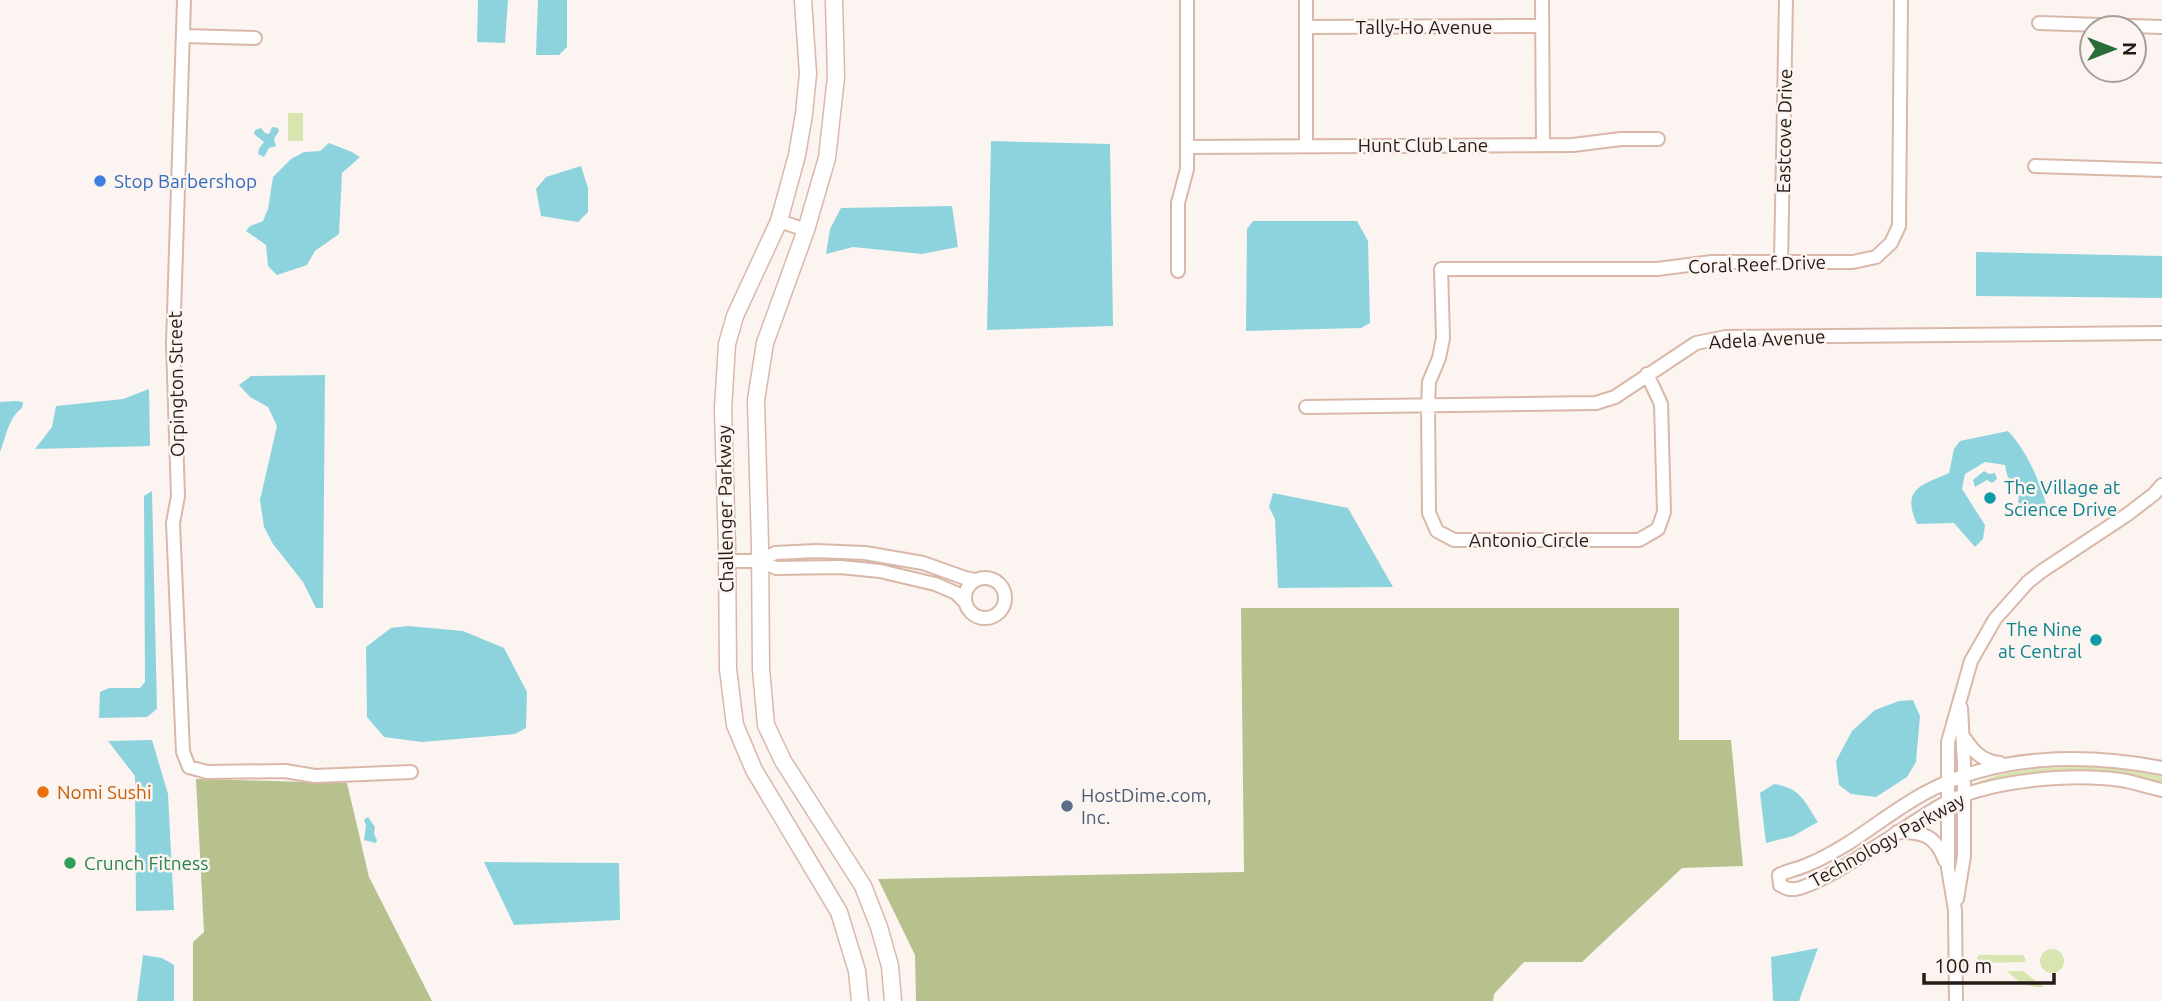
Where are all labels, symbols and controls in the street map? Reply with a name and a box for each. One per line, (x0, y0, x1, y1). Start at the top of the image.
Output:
north arrow (2078, 14, 2148, 84)
street label: Tally-Ho Avenue (1356, 16, 1492, 38)
text: N (2119, 42, 2141, 56)
street label: Eastcove Drive (1772, 68, 1796, 194)
street label: Hunt Club Lane (1358, 134, 1488, 156)
place label: Stop Barbershop (114, 170, 257, 192)
marker: Stop Barbershop (92, 173, 108, 189)
street label: Coral Reef Drive (1688, 251, 1826, 277)
street label: Orpington Street (164, 310, 188, 457)
street label: Adela Avenue (1708, 325, 1826, 353)
street label: Challenger Parkway (713, 425, 737, 593)
place label: The Village at Science Drive (2004, 476, 2121, 520)
marker: The Village at Science Drive (1982, 490, 1998, 506)
street label: Antonio Circle (1469, 529, 1589, 551)
place label: The Nine at Central (1998, 618, 2082, 662)
marker: The Nine at Central (2088, 632, 2104, 648)
place label: Nomi Sushi (57, 781, 152, 803)
marker: Nomi Sushi (35, 784, 51, 800)
place label: HostDime.com, Inc. (1081, 784, 1212, 828)
street label: Technology Parkway (1806, 788, 1968, 892)
marker: HostDime.com, Inc. (1059, 798, 1075, 814)
place label: Crunch Fitness (84, 852, 209, 874)
marker: Crunch Fitness (62, 855, 78, 871)
scale bar (1924, 942, 2054, 986)
text: 100 m (1934, 953, 1992, 977)

